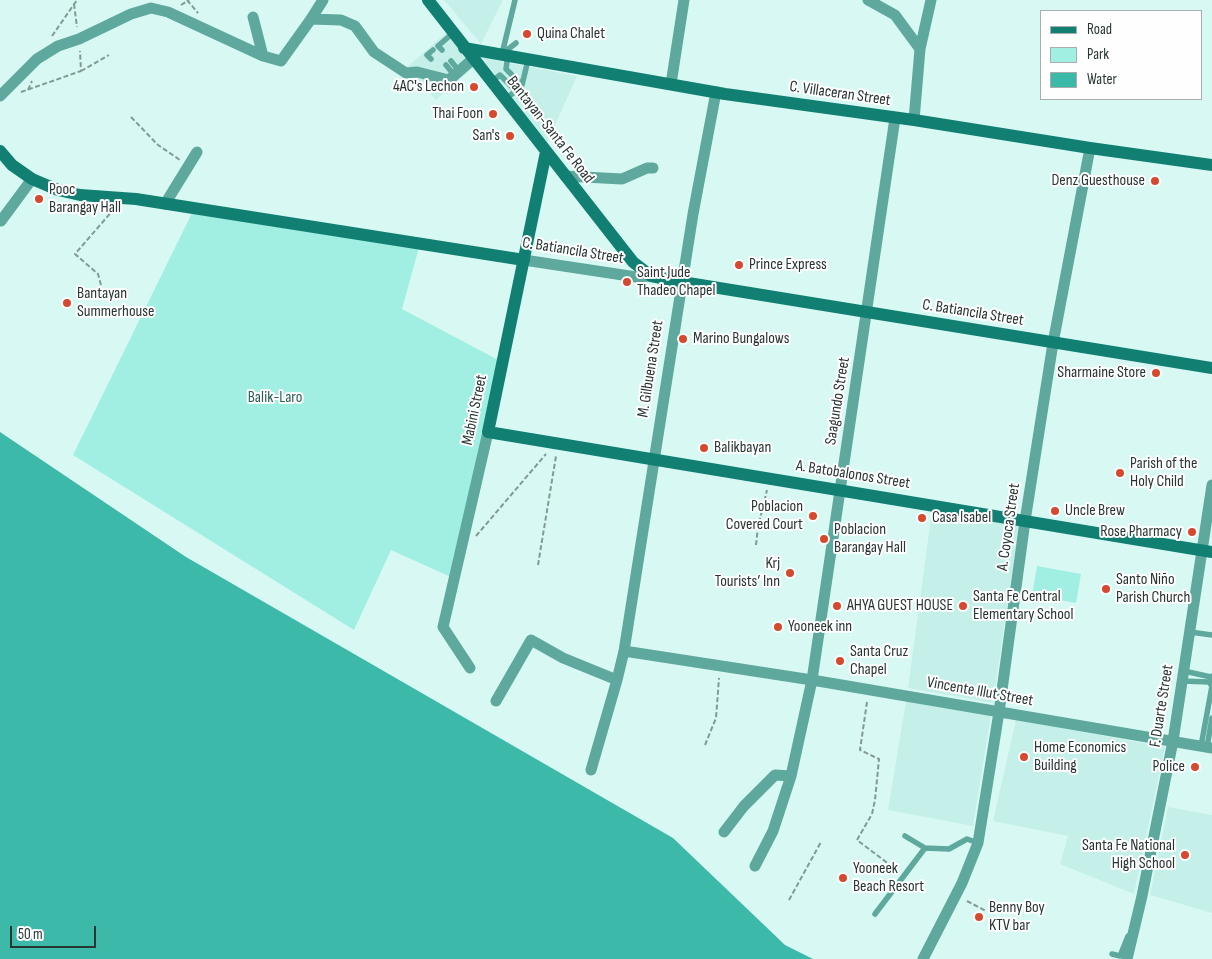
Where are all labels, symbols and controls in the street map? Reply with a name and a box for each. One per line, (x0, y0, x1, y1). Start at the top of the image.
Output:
legend (1040, 10, 1202, 100)
text: Road (1087, 20, 1112, 39)
place label: Quina Chalet (537, 24, 605, 44)
marker: Quina Chalet (521, 28, 533, 40)
text: Park (1087, 45, 1109, 64)
text: Water (1087, 70, 1117, 89)
street label: Bantayan-Santa Fe Road (502, 73, 598, 187)
place label: 4AC's Lechon (393, 77, 464, 97)
street label: C. Villaceran Street (788, 77, 892, 111)
marker: 4AC's Lechon (468, 81, 480, 93)
place label: Thai Foon (432, 104, 483, 124)
marker: Thai Foon (487, 108, 499, 120)
place label: San's (472, 126, 500, 146)
marker: San's (504, 130, 516, 142)
place label: Denz Guesthouse (1051, 171, 1145, 191)
marker: Denz Guesthouse (1149, 175, 1161, 187)
place label: Pooc Barangay Hall (49, 180, 121, 218)
marker: Pooc Barangay Hall (33, 193, 45, 205)
street label: C. Batiancila Street (521, 234, 625, 268)
place label: Prince Express (749, 255, 827, 275)
marker: Prince Express (733, 259, 745, 271)
place label: Saint Jude Thadeo Chapel (637, 263, 715, 301)
marker: Saint Jude Thadeo Chapel (621, 276, 633, 288)
place label: Bantayan Summerhouse (77, 284, 154, 322)
street label: C. Batiancila Street (921, 296, 1025, 330)
marker: Bantayan Summerhouse (61, 297, 73, 309)
street label: M. Gilbuena Street (634, 319, 668, 419)
place label: Marino Bungalows (693, 329, 790, 349)
marker: Marino Bungalows (677, 333, 689, 345)
street label: Saagundo Street (822, 356, 854, 446)
place label: Sharmaine Store (1057, 363, 1146, 383)
marker: Sharmaine Store (1150, 367, 1162, 379)
street label: Mabini Street (458, 373, 492, 447)
park label: Balik-Laro (248, 388, 302, 408)
place label: Balikbayan (714, 438, 771, 458)
marker: Balikbayan (698, 442, 710, 454)
place label: Parish of the Holy Child (1130, 454, 1197, 492)
street label: A. Batobalonos Street (795, 457, 911, 493)
marker: Parish of the Holy Child (1114, 467, 1126, 479)
street label: A. Coyoca Street (993, 482, 1025, 572)
place label: Poblacion Covered Court (726, 497, 803, 535)
place label: Uncle Brew (1065, 501, 1125, 521)
marker: Uncle Brew (1049, 505, 1061, 517)
place label: Casa Isabel (932, 508, 991, 528)
marker: Poblacion Covered Court (807, 510, 819, 522)
marker: Casa Isabel (916, 512, 928, 524)
place label: Poblacion Barangay Hall (834, 520, 906, 558)
place label: Rose Pharmacy (1100, 522, 1182, 542)
marker: Rose Pharmacy (1186, 526, 1198, 538)
marker: Poblacion Barangay Hall (818, 533, 830, 545)
place label: Krj Tourists’ Inn (715, 554, 780, 592)
marker: Krj Tourists’ Inn (784, 567, 796, 579)
place label: Santo Niño Parish Church (1116, 570, 1190, 608)
marker: Santo Niño Parish Church (1100, 583, 1112, 595)
place label: Santa Fe Central Elementary School (973, 587, 1073, 625)
place label: AHYA GUEST HOUSE (847, 596, 953, 616)
marker: AHYA GUEST HOUSE (831, 600, 843, 612)
marker: Santa Fe Central Elementary School (957, 600, 969, 612)
place label: Yooneek inn (788, 617, 852, 637)
marker: Yooneek inn (772, 621, 784, 633)
place label: Santa Cruz Chapel (850, 642, 908, 680)
marker: Santa Cruz Chapel (834, 655, 846, 667)
street label: F. Duarte Street (1146, 663, 1178, 749)
street label: Vincente Illut Street (925, 673, 1035, 711)
place label: Home Economics Building (1034, 738, 1126, 776)
marker: Home Economics Building (1018, 751, 1030, 763)
place label: Police (1153, 757, 1185, 777)
marker: Police (1189, 761, 1201, 773)
place label: Santa Fe National High School (1082, 836, 1175, 874)
marker: Santa Fe National High School (1179, 849, 1191, 861)
place label: Yooneek Beach Resort (853, 859, 924, 897)
marker: Yooneek Beach Resort (837, 872, 849, 884)
place label: Benny Boy KTV bar (989, 898, 1045, 936)
marker: Benny Boy KTV bar (973, 911, 985, 923)
scale bar (12, 916, 99, 948)
text: 50 m (18, 925, 43, 944)

